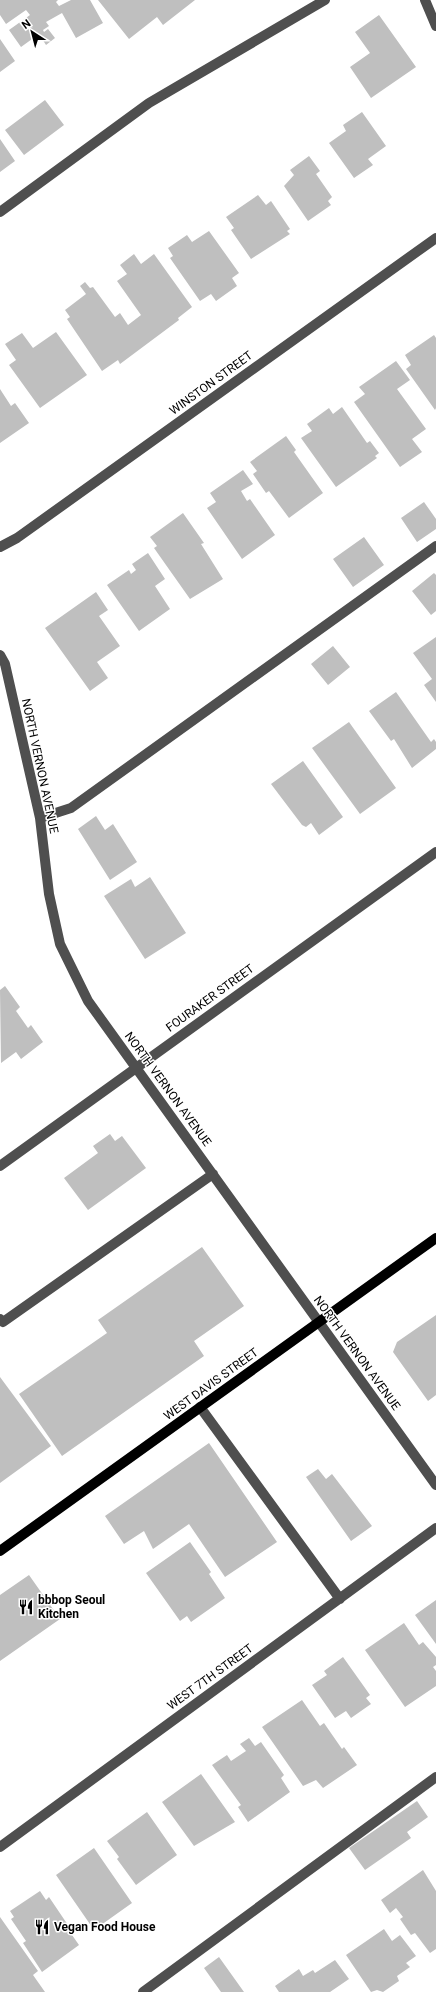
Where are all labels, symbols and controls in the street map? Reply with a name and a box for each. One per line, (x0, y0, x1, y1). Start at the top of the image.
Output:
north arrow (12, 12, 52, 52)
text: N (19, 17, 34, 32)
street label: WINSTON STREET (167, 348, 255, 418)
street label: NORTH VERNON AVENUE (19, 697, 61, 835)
street label: FOURAKER STREET (163, 961, 257, 1035)
street label: NORTH VERNON AVENUE (122, 1029, 214, 1149)
street label: NORTH VERNON AVENUE (311, 1293, 403, 1413)
street label: WEST DAVIS STREET (161, 1345, 261, 1423)
place label: bbbop Seoul Kitchen (38, 1593, 105, 1621)
restaurant icon: bbbop Seoul Kitchen (17, 1598, 35, 1616)
street label: WEST 7TH STREET (164, 1641, 256, 1713)
restaurant icon: Vegan Food House (33, 1918, 51, 1936)
place label: Vegan Food House (54, 1920, 156, 1934)

